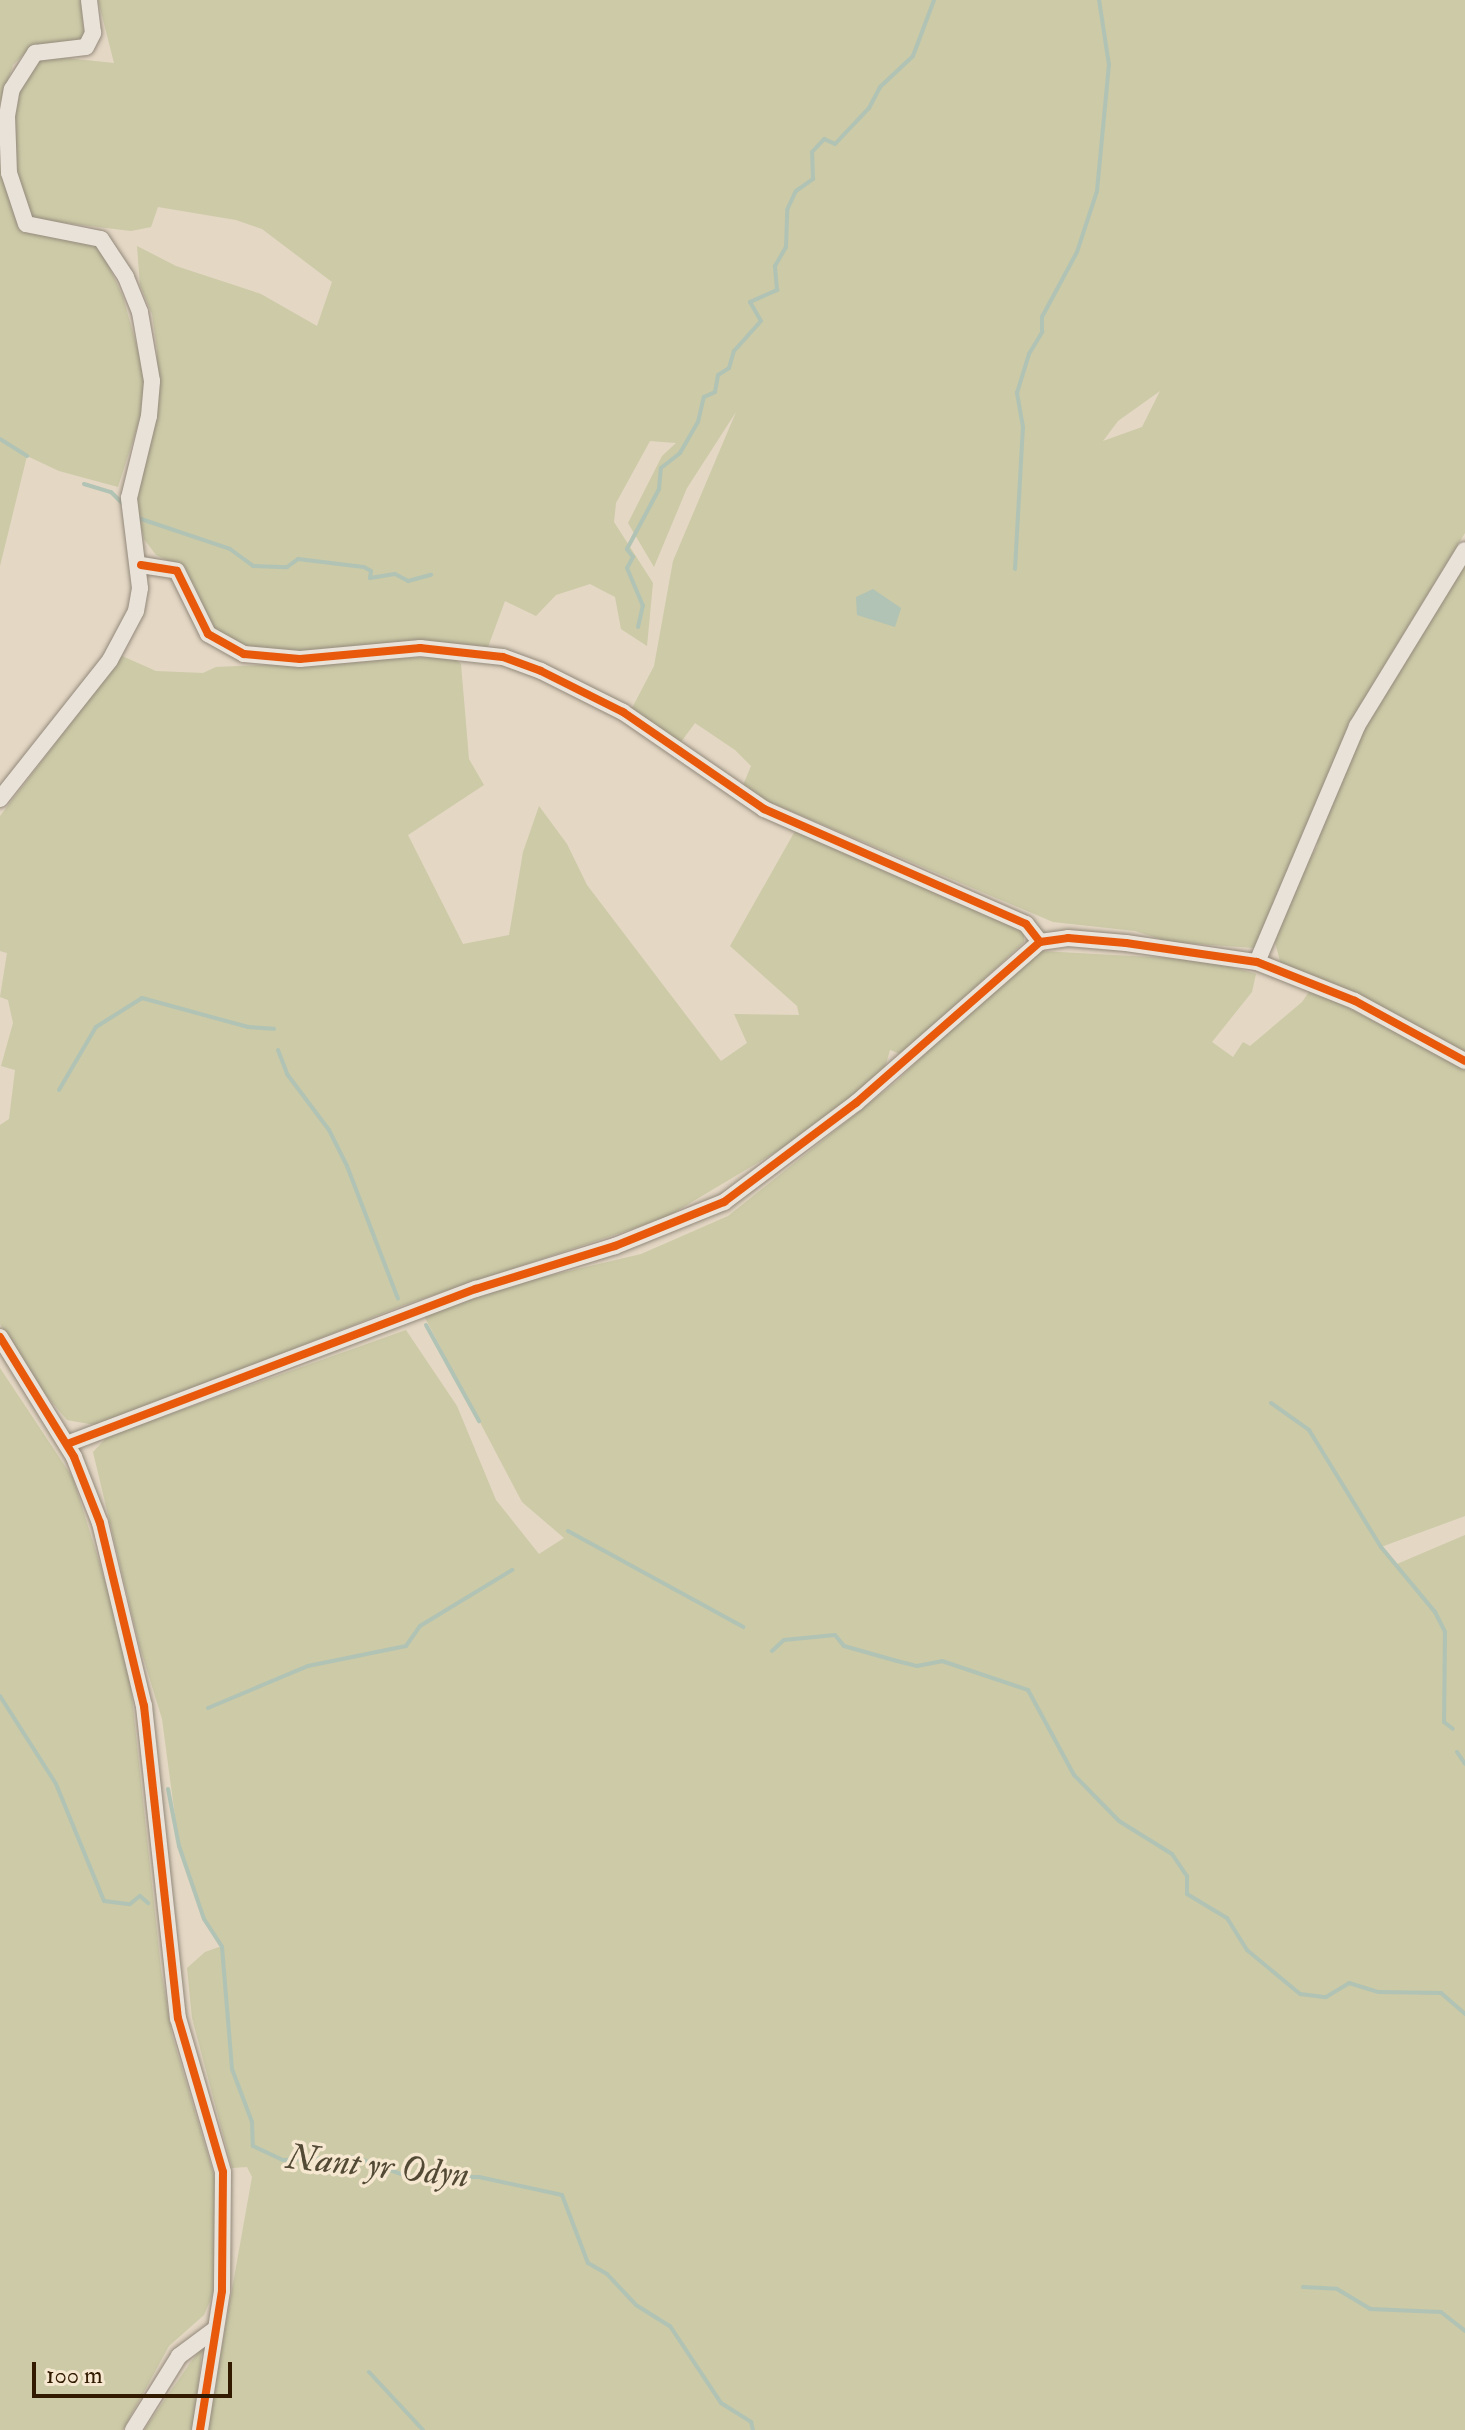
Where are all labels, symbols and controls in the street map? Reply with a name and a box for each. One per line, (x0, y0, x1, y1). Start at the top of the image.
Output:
water label: Nant yr Odyn (285, 2135, 471, 2197)
scale bar (36, 2346, 236, 2396)
text: 100 m (46, 2360, 103, 2391)

